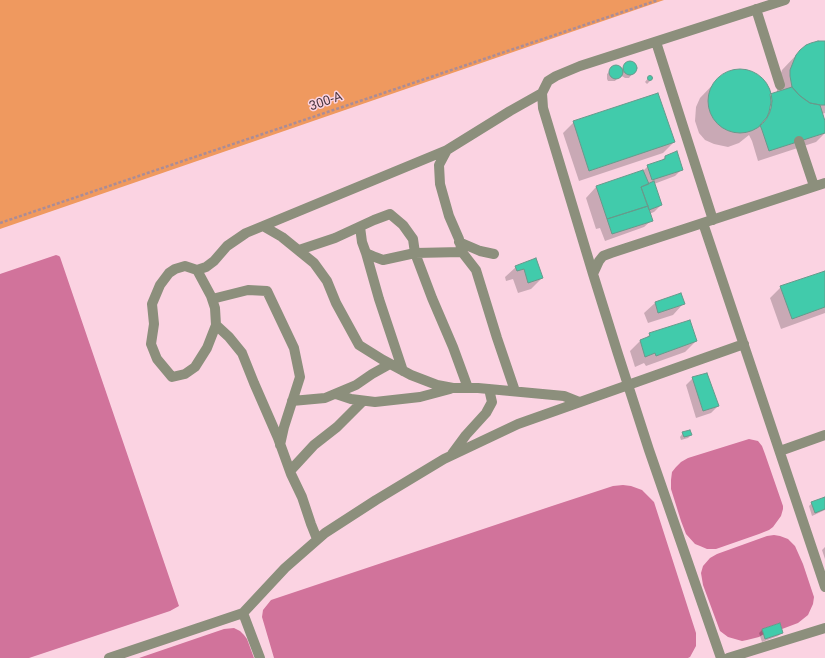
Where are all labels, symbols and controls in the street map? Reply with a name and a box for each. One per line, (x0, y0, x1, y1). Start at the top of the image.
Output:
street label: 300-A (307, 89, 345, 115)

